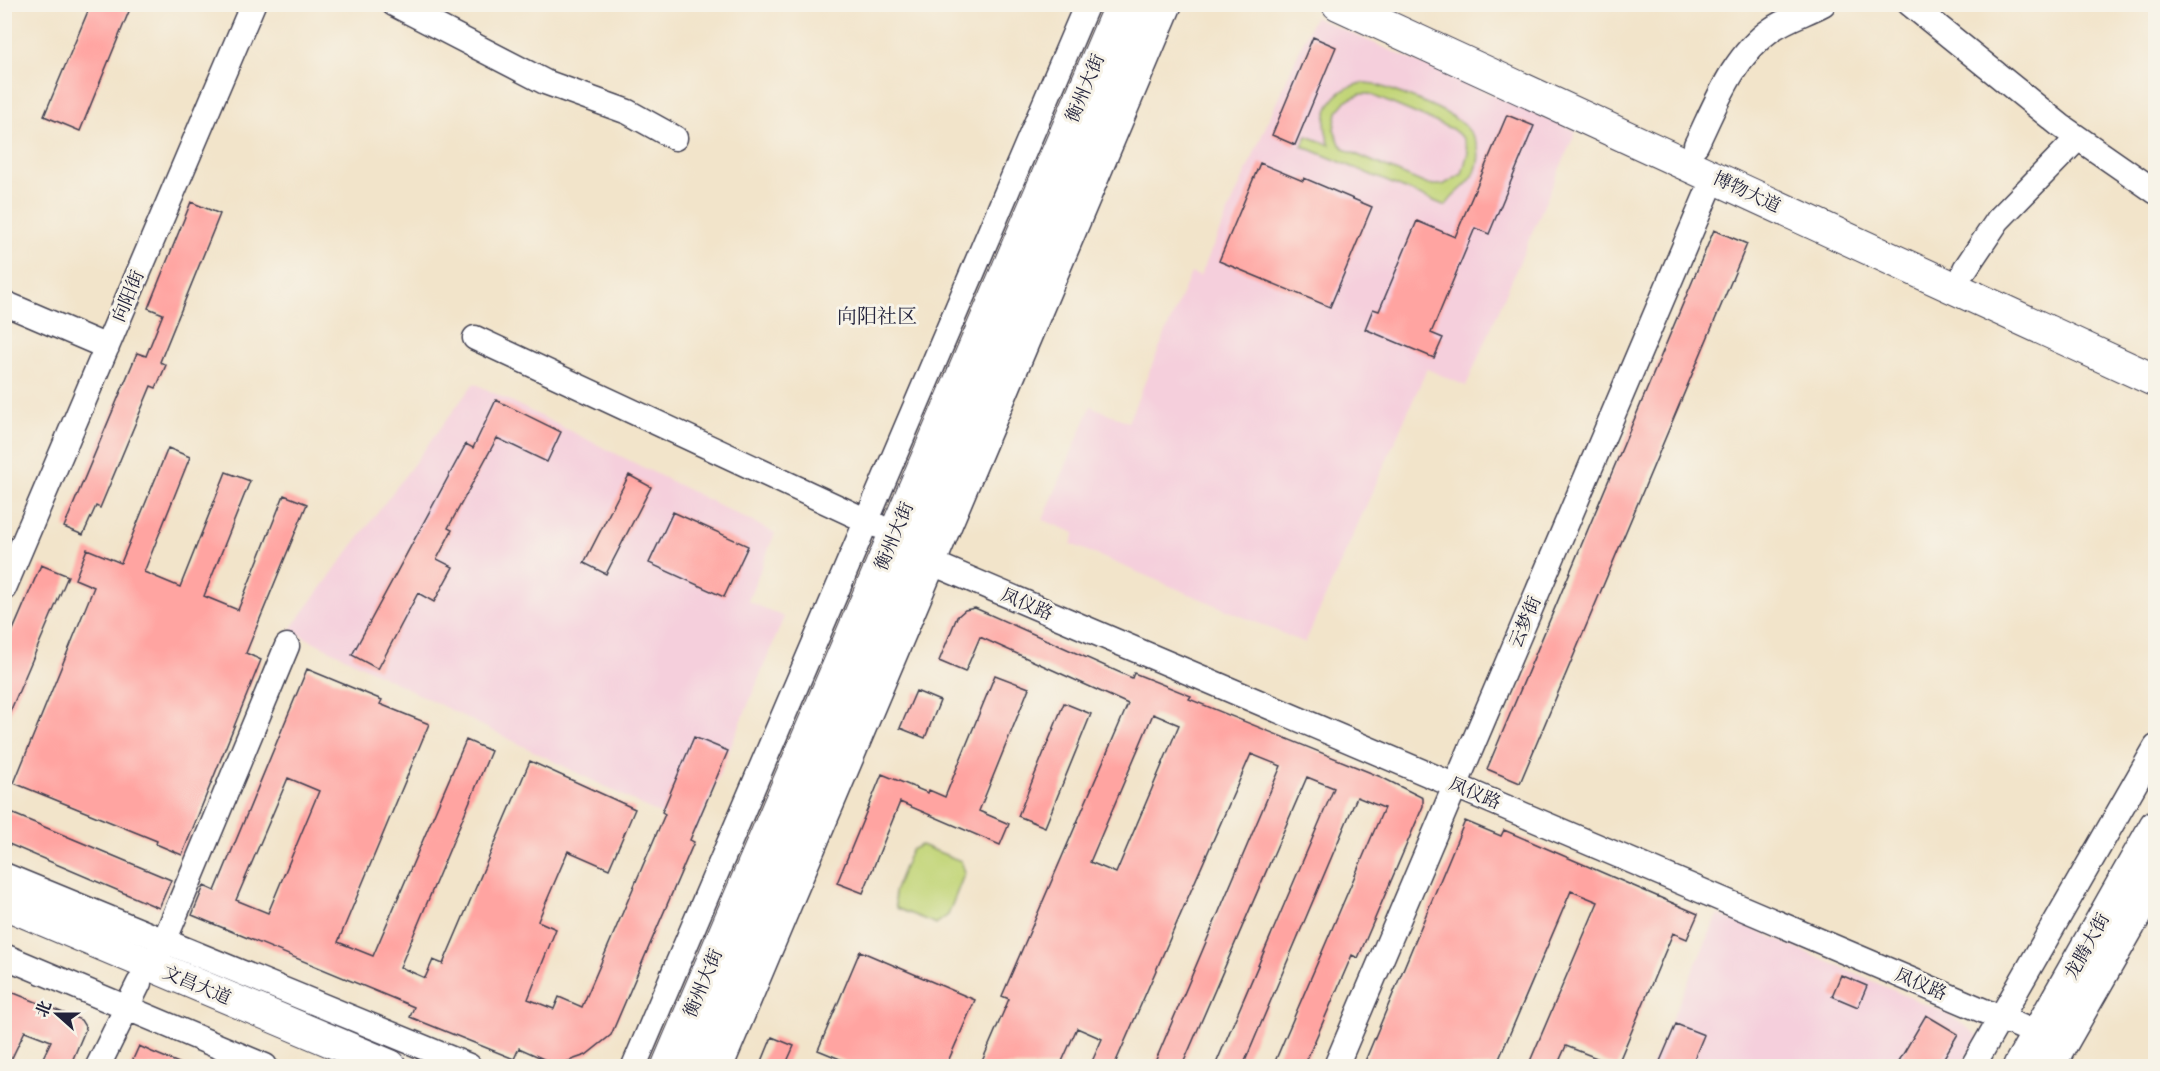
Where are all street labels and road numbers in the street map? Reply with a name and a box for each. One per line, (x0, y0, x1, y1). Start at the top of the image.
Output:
street label: 衡州大街 (1061, 51, 1109, 125)
street label: 博物大道 (1710, 167, 1784, 217)
street label: 向阳街 (107, 267, 149, 325)
street label: 衡州大街 (870, 499, 918, 573)
street label: 凤仪路 (998, 583, 1056, 625)
street label: 云梦街 (1504, 593, 1546, 651)
street label: 凤仪路 (1446, 772, 1504, 814)
street label: 龙腾大街 (2060, 909, 2114, 983)
street label: 衡州大街 (679, 946, 727, 1020)
street label: 文昌大道 (160, 961, 234, 1009)
street label: 凤仪路 (1892, 963, 1950, 1005)

